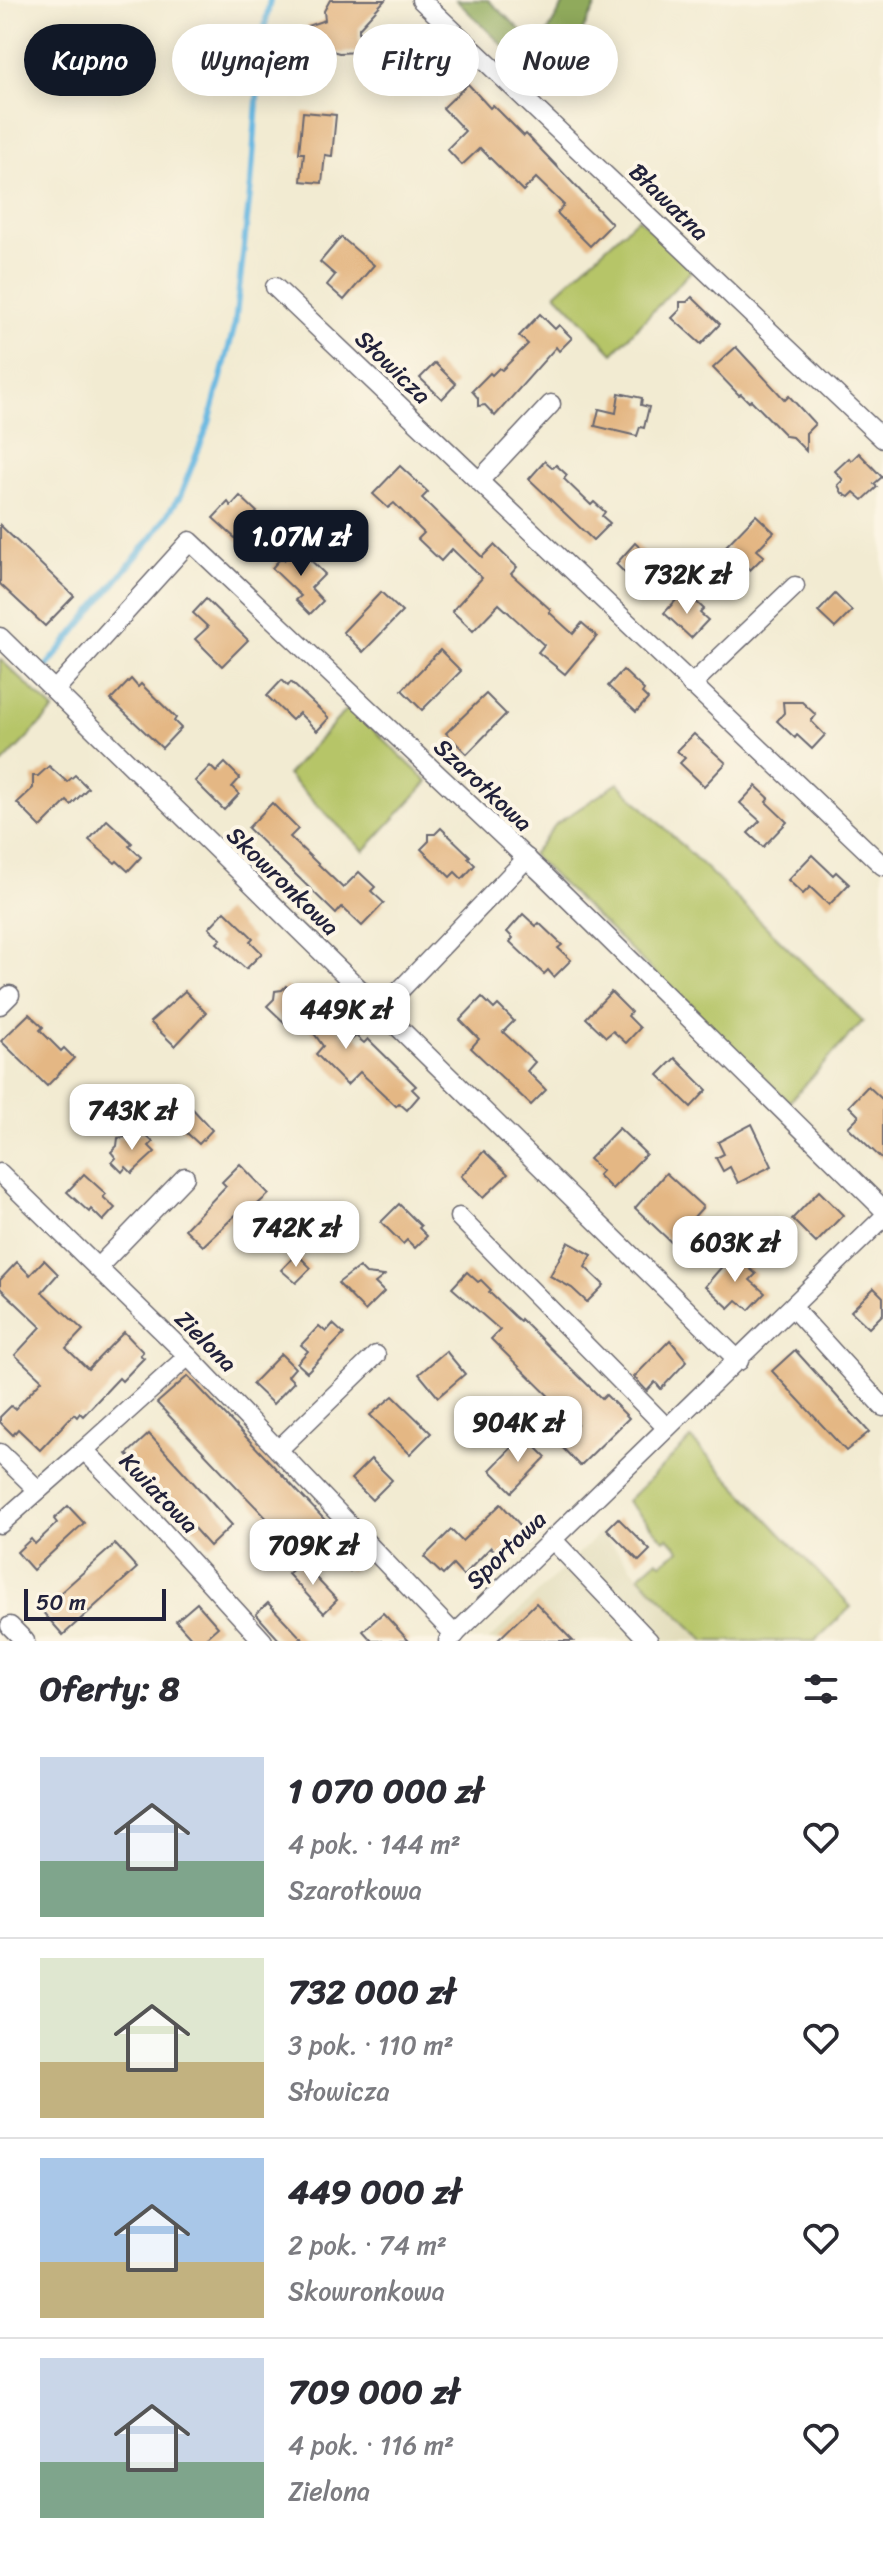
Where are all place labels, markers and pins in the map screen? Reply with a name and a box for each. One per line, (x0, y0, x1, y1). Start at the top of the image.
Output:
pin: 1.07M zł (218, 510, 384, 578)
pin: 732K zł (613, 548, 761, 616)
pin: 449K zł (272, 983, 420, 1051)
pin: 743K zł (58, 1084, 206, 1152)
pin: 742K zł (222, 1201, 370, 1269)
pin: 603K zł (661, 1216, 809, 1284)
pin: 904K zł (444, 1396, 592, 1464)
pin: 709K zł (239, 1519, 387, 1587)

